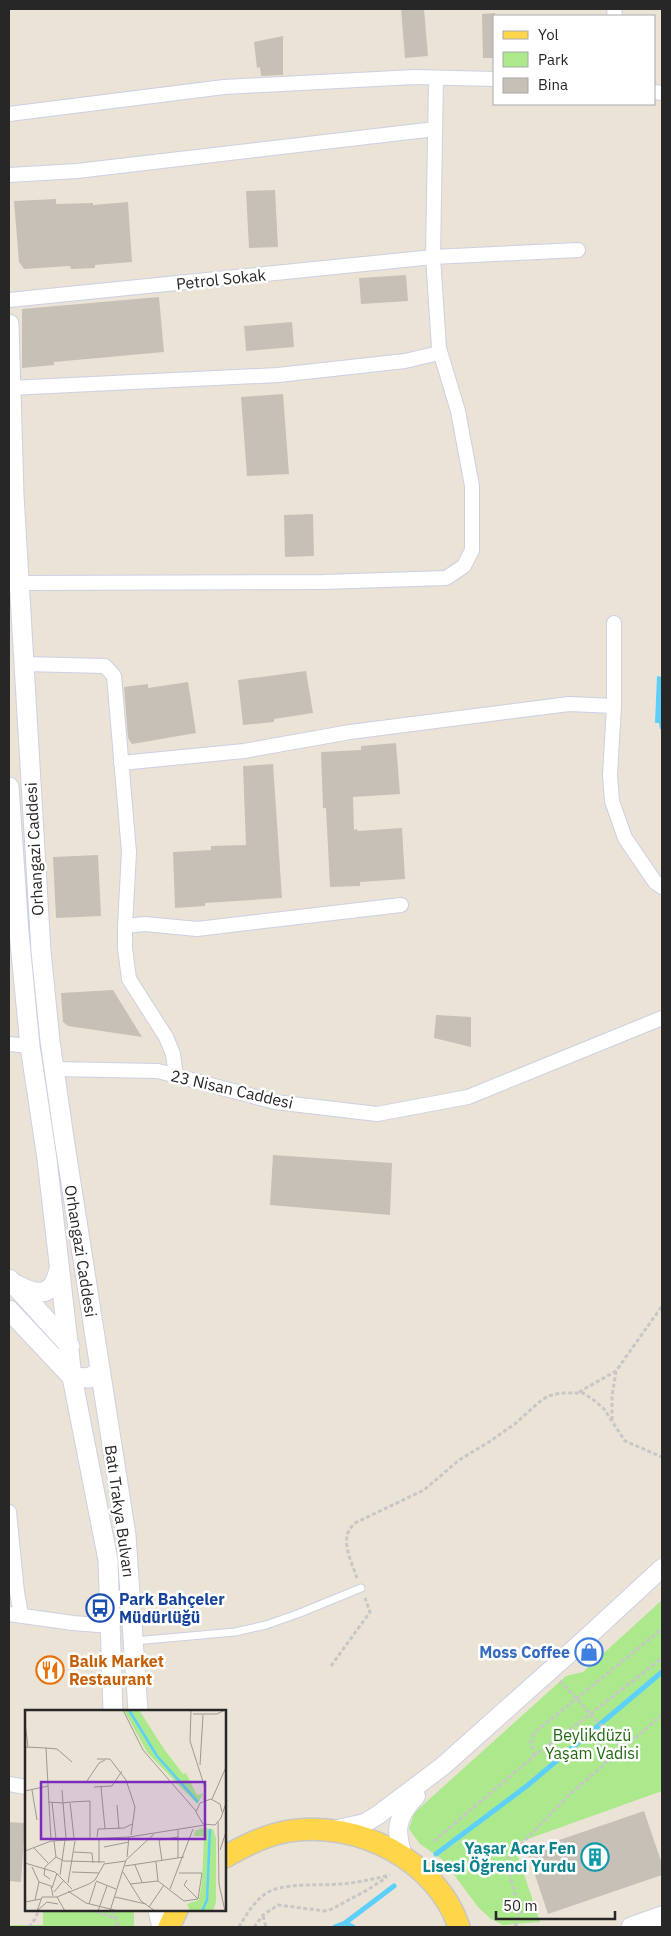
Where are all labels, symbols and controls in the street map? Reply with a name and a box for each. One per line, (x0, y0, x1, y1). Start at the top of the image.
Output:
legend (493, 15, 656, 105)
text: Yol (538, 25, 559, 44)
text: Park (538, 50, 568, 69)
text: Bina (538, 75, 568, 94)
street label: Petrol Sokak (175, 264, 267, 294)
street label: Orhangazi Caddesi (21, 782, 47, 916)
street label: 23 Nisan Caddesi (169, 1065, 295, 1113)
street label: Orhangazi Caddesi (61, 1183, 101, 1319)
street label: Batı Trakya Bulvarı (101, 1443, 139, 1579)
place label: Park Bahçeler Müdürlüğü (119, 1589, 225, 1627)
bus stop icon: Park Bahçeler Müdürlüğü (85, 1593, 115, 1623)
shop icon: Moss Coffee (574, 1637, 604, 1667)
place label: Moss Coffee (479, 1642, 570, 1662)
place label: Balık Market Restaurant (69, 1651, 164, 1689)
restaurant icon: Balık Market Restaurant (35, 1655, 65, 1685)
inset map (25, 1710, 226, 1911)
park label: Beylikdüzü Yaşam Vadisi (545, 1725, 639, 1763)
place label: Yaşar Acar Fen Lisesi Öğrenci Yurdu (423, 1838, 576, 1876)
building icon: Yaşar Acar Fen Lisesi Öğrenci Yurdu (580, 1842, 610, 1872)
scale bar (496, 1888, 615, 1920)
text: 50 m (503, 1896, 538, 1915)

